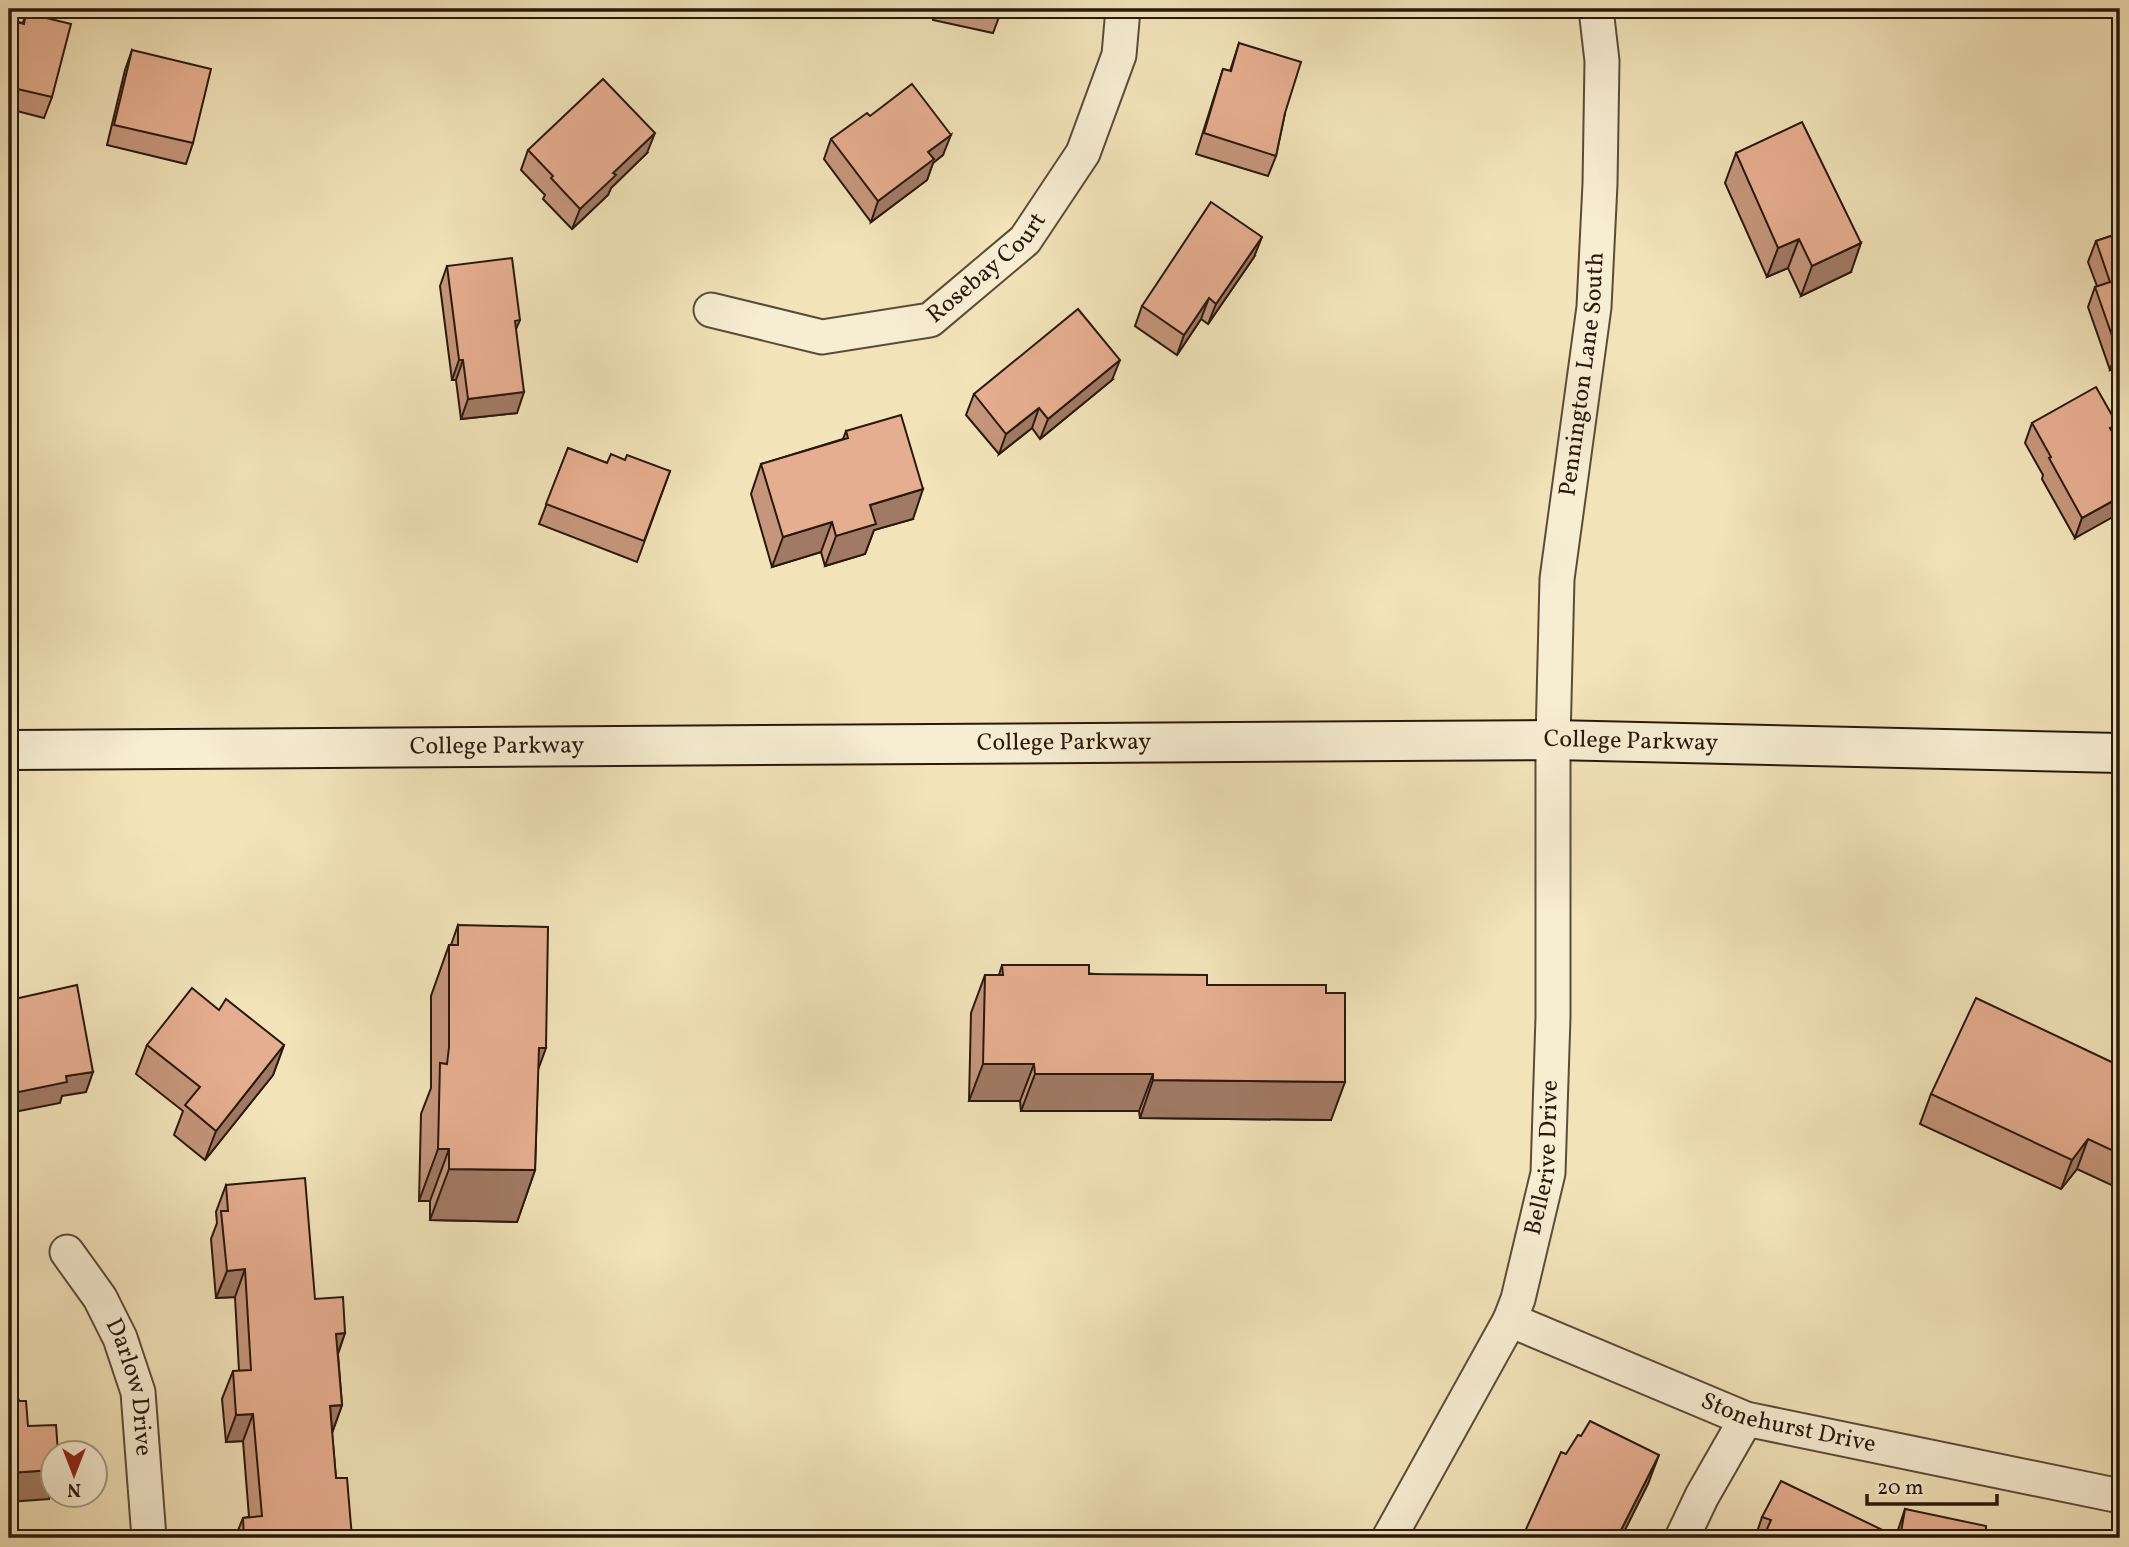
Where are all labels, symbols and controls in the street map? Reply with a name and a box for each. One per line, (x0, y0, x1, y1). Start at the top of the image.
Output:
street label: Rosebay Court (920, 206, 1055, 332)
street label: Pennington Lane South (1551, 251, 1614, 498)
street label: College Parkway (1544, 723, 1718, 761)
street label: College Parkway (977, 726, 1151, 761)
street label: College Parkway (410, 729, 584, 764)
street label: Bellerive Drive (1517, 1079, 1568, 1239)
street label: Darlow Drive (96, 1313, 160, 1457)
street label: Stonehurst Drive (1695, 1385, 1879, 1462)
north arrow (38, 1438, 108, 1508)
scale bar (1867, 1463, 1996, 1507)
text: 20 m (1877, 1474, 1923, 1503)
text: N (67, 1476, 81, 1502)

